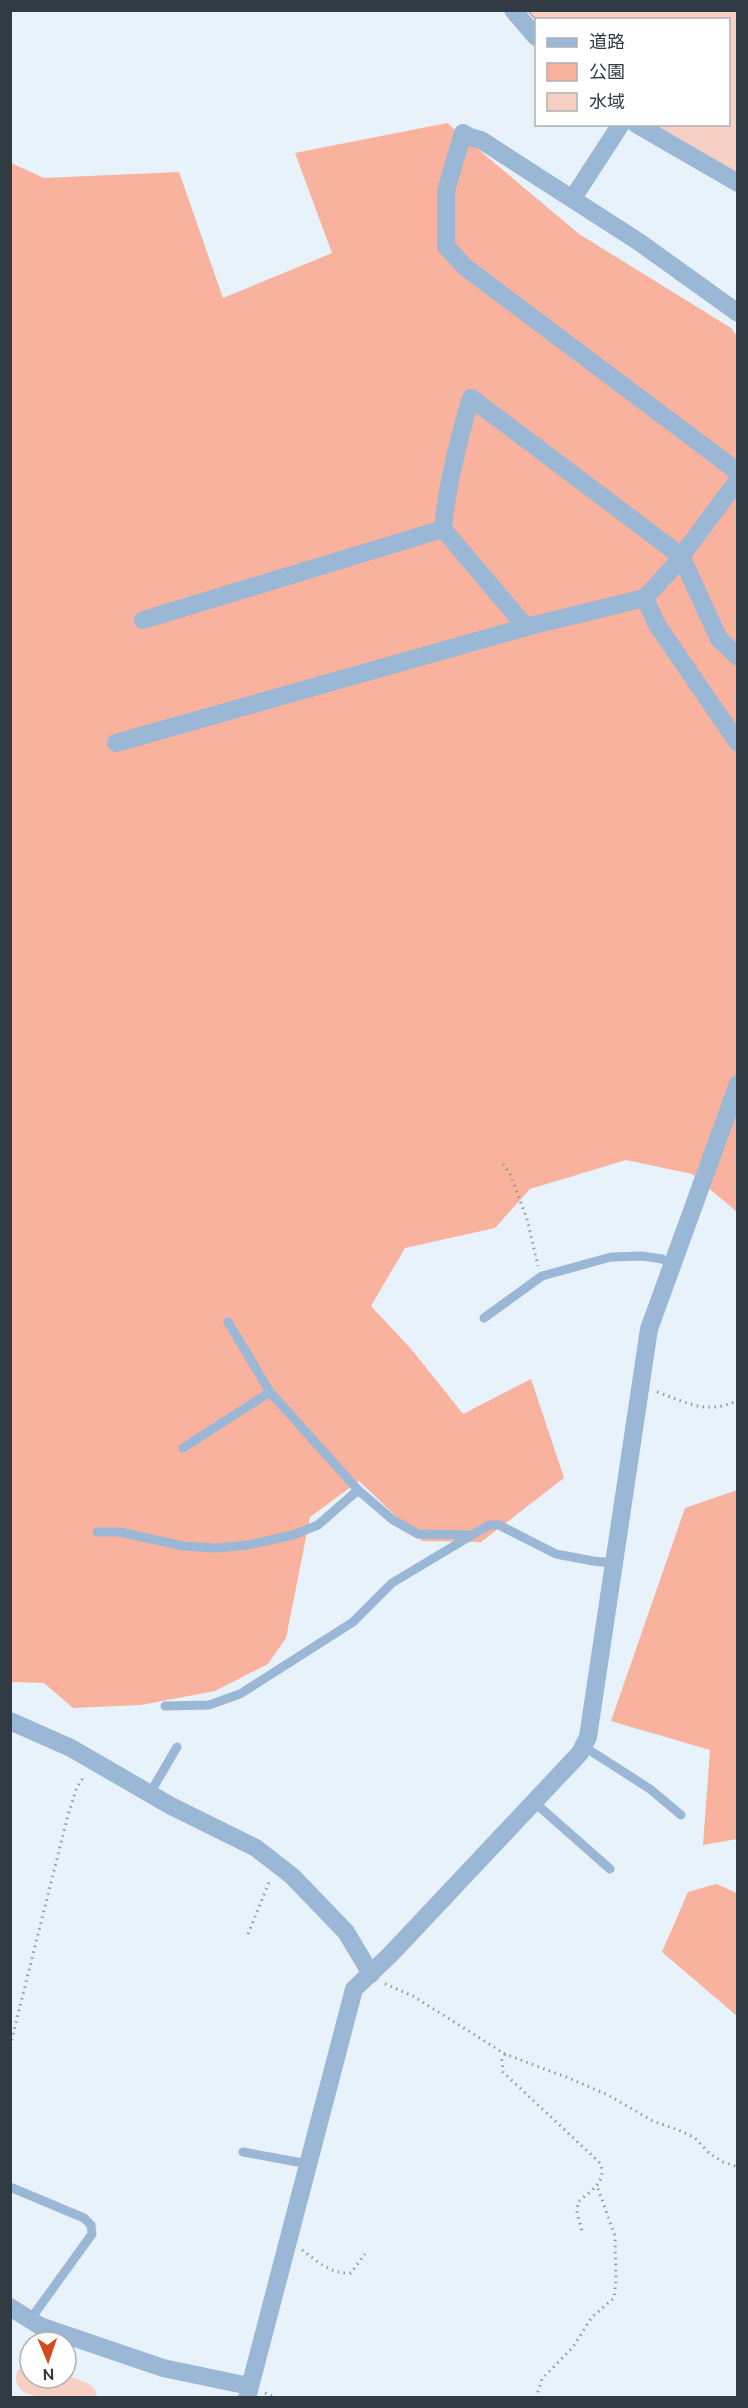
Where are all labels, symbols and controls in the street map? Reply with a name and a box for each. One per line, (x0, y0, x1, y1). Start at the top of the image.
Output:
legend (535, 18, 730, 126)
text: 道路 (589, 31, 625, 51)
text: 公園 (589, 61, 625, 81)
text: 水域 (589, 91, 625, 111)
north arrow (18, 2330, 78, 2390)
text: N (42, 2366, 55, 2384)

